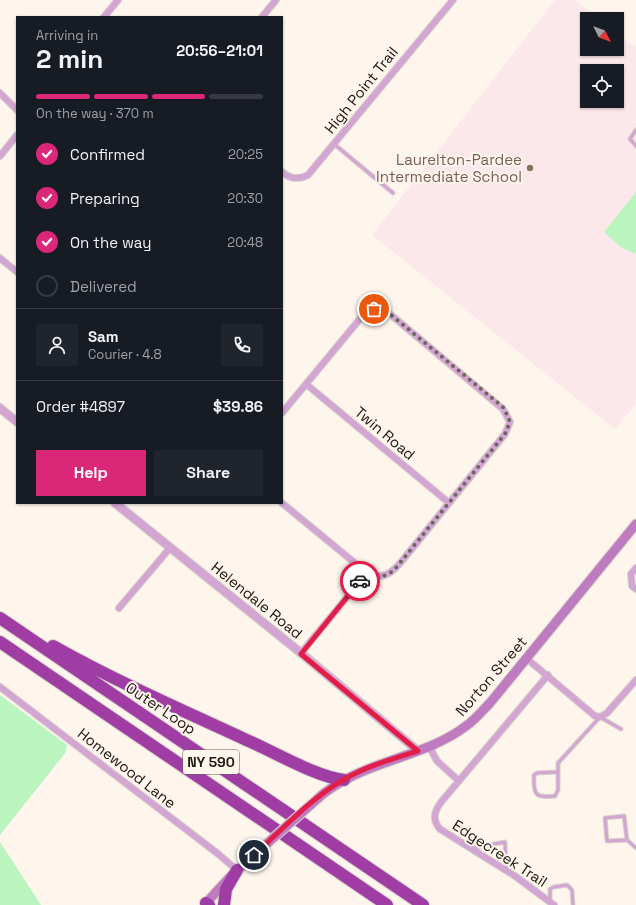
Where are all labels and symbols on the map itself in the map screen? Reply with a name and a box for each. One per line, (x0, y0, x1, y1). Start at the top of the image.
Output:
north arrow (580, 12, 624, 56)
street label: High Point Trail (320, 43, 402, 137)
place label: Laurelton-Pardee Intermediate School (376, 150, 522, 186)
marker: Laurelton-Pardee Intermediate School (525, 163, 535, 173)
pin (357, 292, 391, 326)
street label: Twin Road (351, 402, 419, 464)
street label: Helendale Road (208, 557, 306, 643)
courier (340, 561, 380, 601)
street label: Norton Street (451, 632, 531, 720)
street label: Outer Loop (122, 678, 200, 738)
street label: Homewood Lane (74, 724, 180, 812)
road number: NY 590 (183, 750, 239, 774)
street label: Edgecreek Trail (449, 815, 551, 891)
pin (237, 838, 271, 872)

